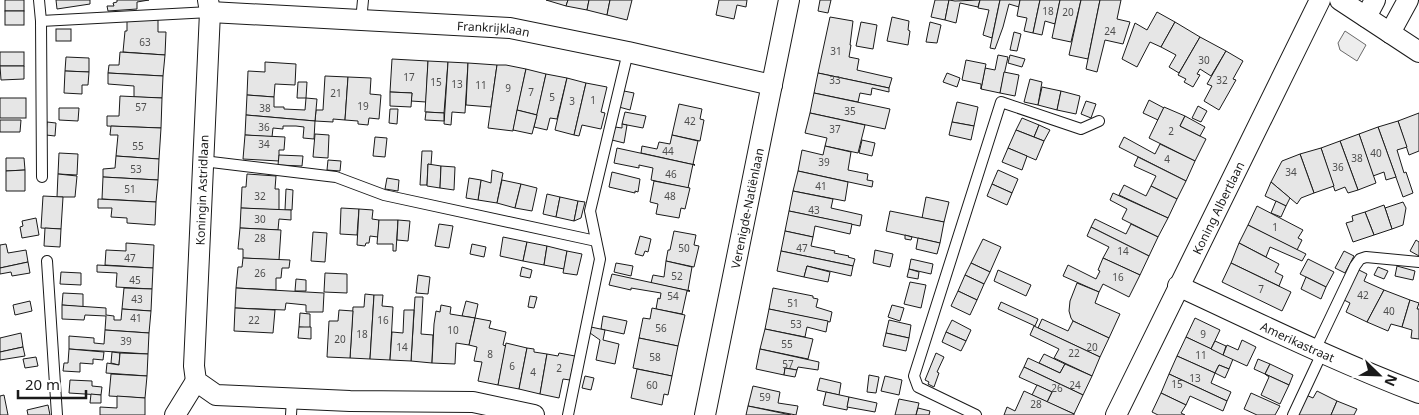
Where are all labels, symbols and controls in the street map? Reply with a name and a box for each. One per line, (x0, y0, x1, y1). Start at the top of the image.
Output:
house number: 18 (1042, 4, 1054, 18)
house number: 20 (1062, 5, 1074, 19)
street label: Frankrijklaan (457, 17, 531, 40)
house number: 24 (1104, 24, 1116, 38)
house number: 63 (139, 35, 151, 49)
house number: 31 (830, 44, 842, 58)
house number: 30 (1198, 53, 1210, 67)
house number: 17 (403, 70, 415, 84)
house number: 33 (829, 73, 841, 87)
house number: 32 (1216, 73, 1228, 87)
house number: 15 (430, 75, 442, 89)
house number: 13 (451, 77, 463, 91)
house number: 11 (475, 78, 487, 92)
house number: 9 (505, 81, 511, 95)
house number: 7 (528, 85, 534, 99)
house number: 21 (330, 86, 342, 100)
house number: 5 (549, 90, 555, 104)
house number: 1 (590, 93, 596, 107)
house number: 3 (569, 94, 575, 108)
house number: 19 (357, 99, 369, 113)
house number: 57 (135, 100, 147, 114)
house number: 38 (259, 101, 271, 115)
house number: 35 (844, 104, 856, 118)
house number: 42 (684, 114, 696, 128)
house number: 36 (258, 120, 270, 134)
house number: 37 (829, 122, 841, 136)
house number: 2 (1168, 124, 1174, 138)
street label: Koningin Astridlaan (192, 134, 212, 246)
house number: 34 (258, 137, 270, 151)
house number: 55 (132, 139, 144, 153)
house number: 44 (662, 144, 674, 158)
street label: Verenigde-Natiënlaan (726, 146, 767, 270)
house number: 40 (1370, 146, 1382, 160)
house number: 38 (1351, 151, 1363, 165)
house number: 4 (1164, 152, 1170, 166)
house number: 39 (818, 155, 830, 169)
street label: Koning Albertlaan (1188, 158, 1248, 257)
house number: 36 (1332, 160, 1344, 174)
house number: 53 (130, 162, 142, 176)
house number: 34 (1285, 165, 1297, 179)
house number: 46 (665, 167, 677, 181)
house number: 41 (815, 179, 827, 193)
house number: 51 (124, 182, 136, 196)
house number: 32 (254, 189, 266, 203)
house number: 48 (664, 189, 676, 203)
house number: 43 (808, 203, 820, 217)
house number: 30 (254, 212, 266, 226)
house number: 1 (1272, 220, 1278, 234)
house number: 28 (254, 231, 266, 245)
house number: 50 (678, 241, 690, 255)
house number: 47 (796, 241, 808, 255)
house number: 14 (1117, 244, 1129, 258)
house number: 47 (124, 251, 136, 265)
house number: 26 (254, 266, 266, 280)
house number: 52 (671, 269, 683, 283)
house number: 16 (1112, 270, 1124, 284)
house number: 45 (129, 273, 141, 287)
house number: 7 (1258, 282, 1264, 296)
house number: 42 (1357, 288, 1369, 302)
house number: 54 (667, 289, 679, 303)
house number: 43 (131, 292, 143, 306)
house number: 51 (787, 296, 799, 310)
house number: 40 (1383, 304, 1395, 318)
house number: 41 (130, 311, 142, 325)
house number: 22 (248, 313, 260, 327)
house number: 16 (377, 313, 389, 327)
house number: 53 (790, 317, 802, 331)
street label: Amerikastraat (1258, 317, 1338, 366)
house number: 56 (655, 321, 667, 335)
house number: 10 (447, 323, 459, 337)
house number: 18 (356, 327, 368, 341)
house number: 9 (1200, 327, 1206, 341)
house number: 20 (334, 332, 346, 346)
house number: 39 (120, 334, 132, 348)
house number: 55 (781, 337, 793, 351)
house number: 14 (396, 340, 408, 354)
house number: 20 (1086, 340, 1098, 354)
house number: 22 (1068, 346, 1080, 360)
house number: 8 (487, 347, 493, 361)
house number: 11 (1195, 348, 1207, 362)
house number: 58 (649, 350, 661, 364)
north arrow (1354, 350, 1404, 400)
house number: 57 (782, 357, 794, 371)
house number: 6 (509, 359, 515, 373)
house number: 2 (556, 361, 562, 375)
house number: 4 (530, 365, 536, 379)
scale bar (18, 368, 85, 400)
house number: 13 (1189, 371, 1201, 385)
text: N (1380, 371, 1402, 389)
text: 20 m (25, 374, 60, 394)
house number: 15 (1171, 377, 1183, 391)
house number: 60 (646, 378, 658, 392)
house number: 24 (1069, 378, 1081, 392)
house number: 26 (1051, 381, 1063, 395)
house number: 59 (759, 390, 771, 404)
house number: 28 (1030, 397, 1042, 411)

